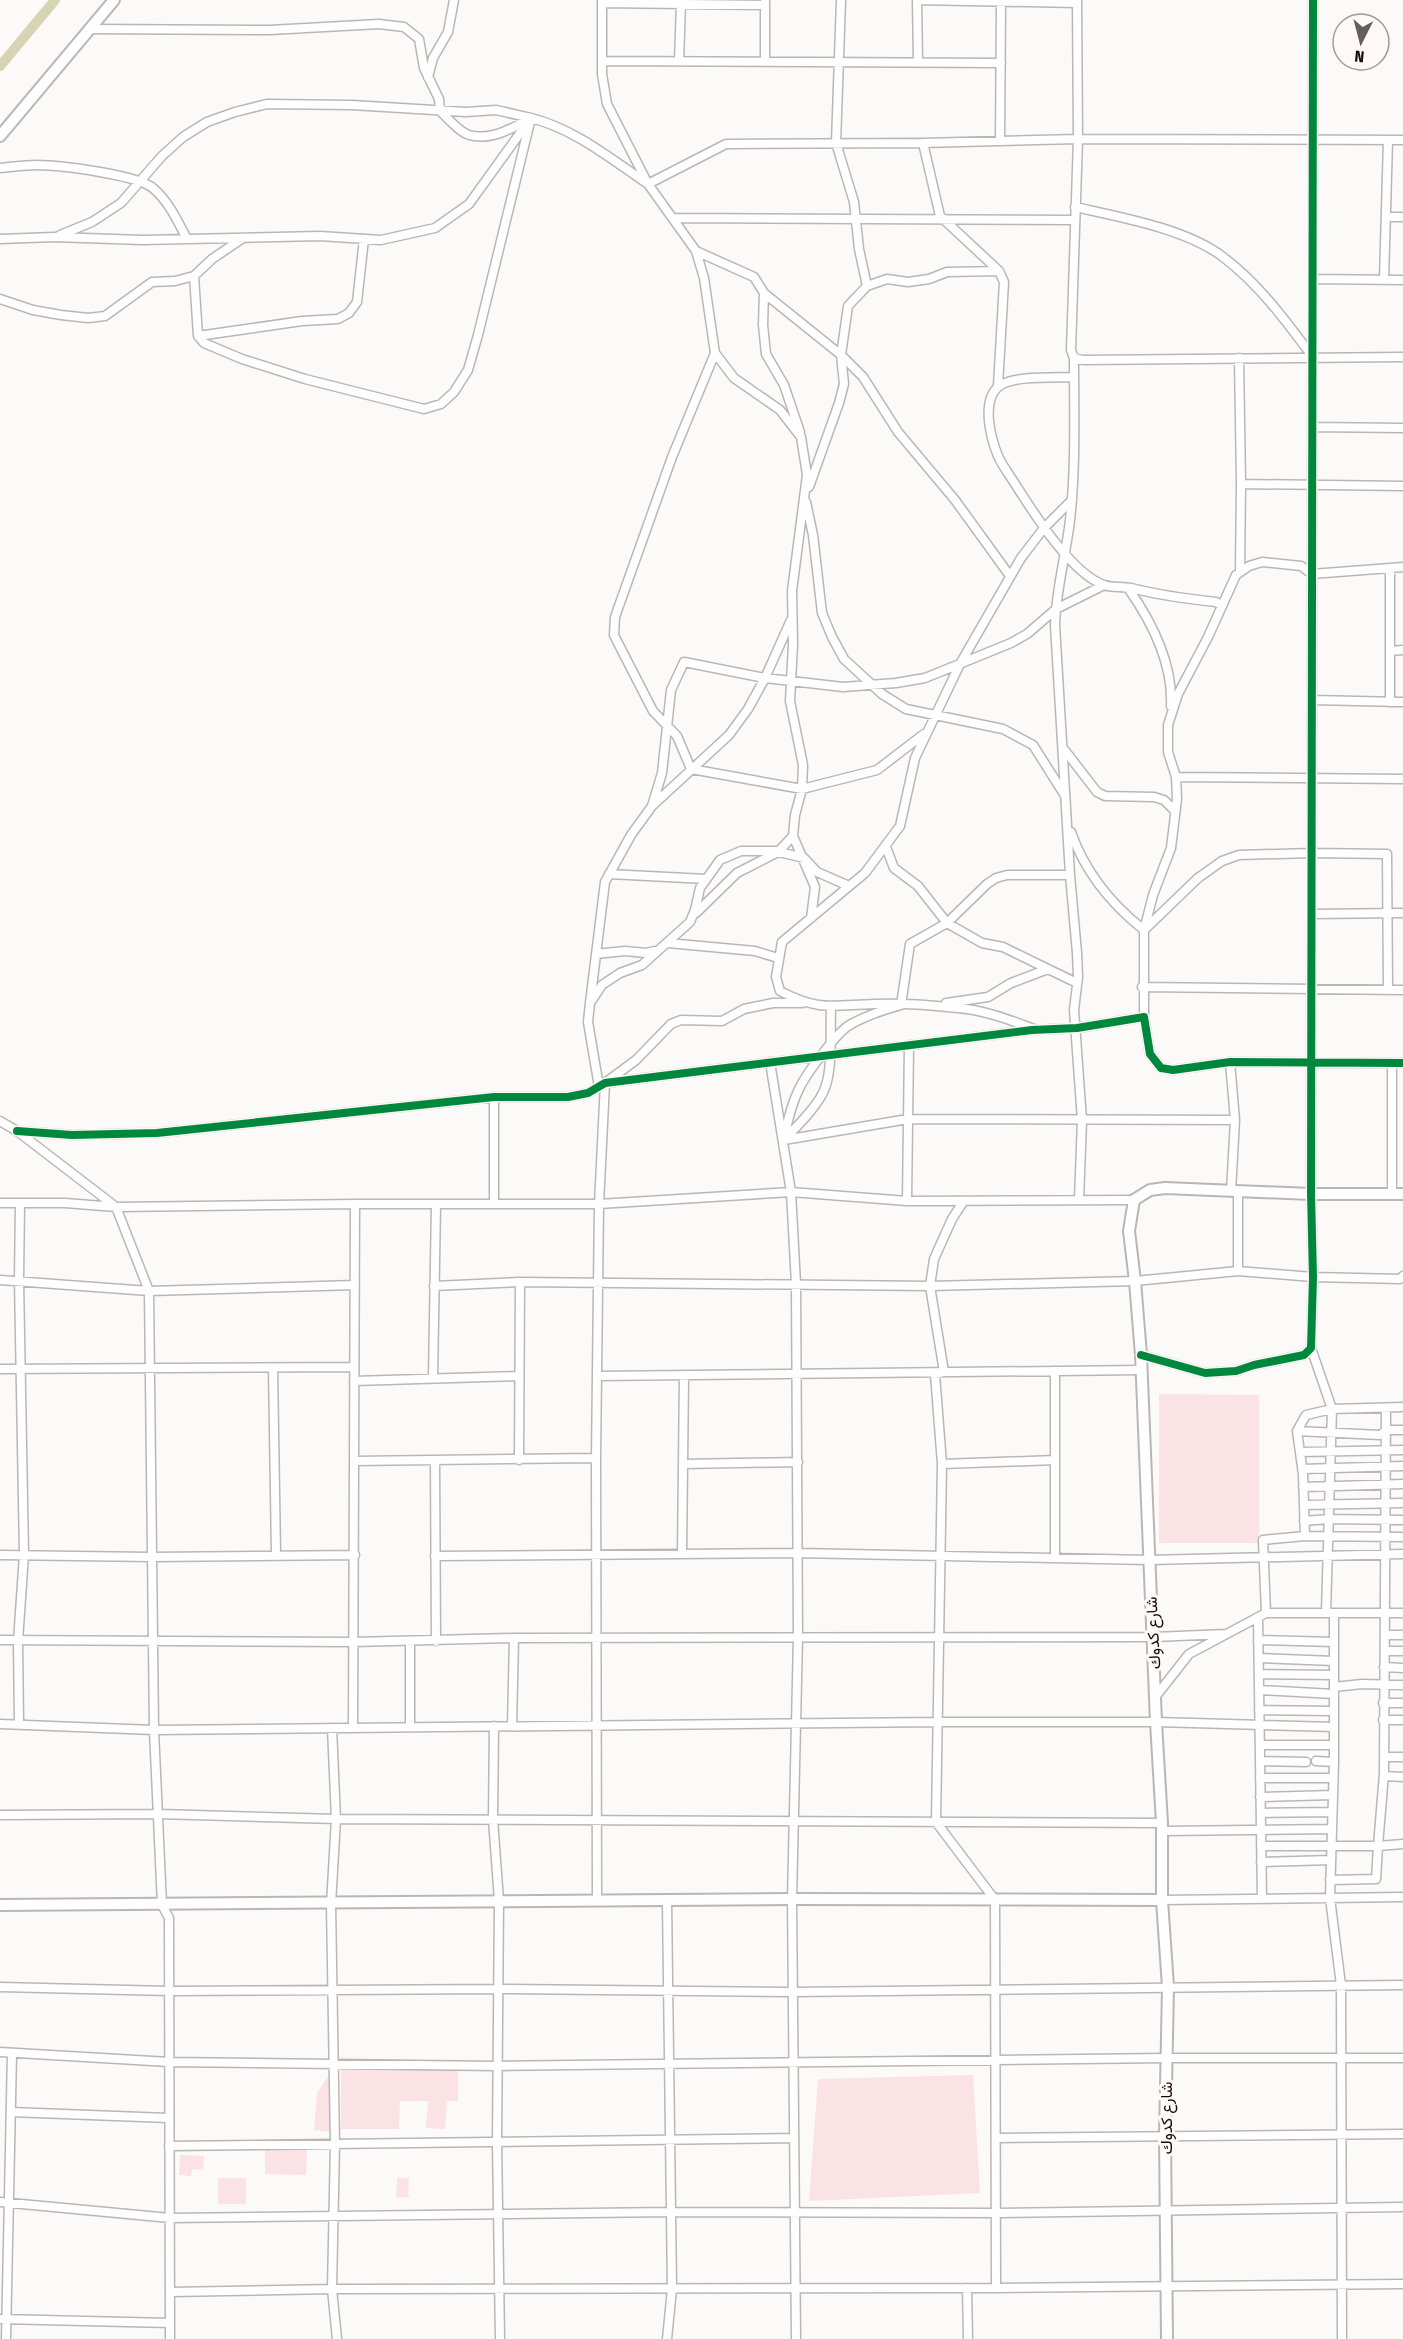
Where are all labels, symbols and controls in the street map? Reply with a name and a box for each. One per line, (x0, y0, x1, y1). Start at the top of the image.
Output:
north arrow (1331, 12, 1391, 72)
text: N (1354, 46, 1365, 66)
street label: شارع كدوك (1142, 1596, 1166, 1670)
street label: شارع كدوك (1157, 2082, 1178, 2154)

